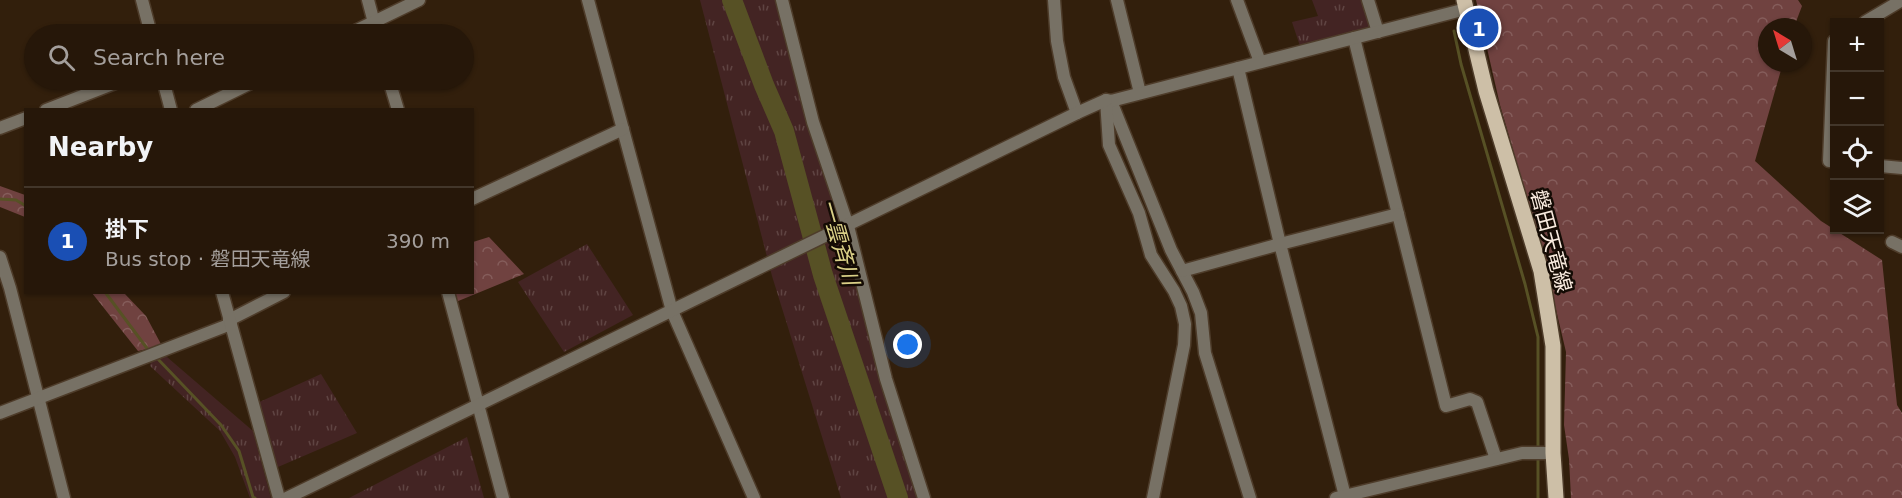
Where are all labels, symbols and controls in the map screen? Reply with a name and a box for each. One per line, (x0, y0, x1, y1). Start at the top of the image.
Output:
pin: 1 (1460, 6, 1498, 51)
north arrow (1758, 18, 1812, 72)
map controls (1830, 18, 1884, 234)
button: + (1830, 18, 1884, 72)
search box (24, 24, 474, 90)
icon: search (45, 41, 78, 74)
text: Search here (93, 45, 225, 70)
button: − (1830, 72, 1884, 126)
button: locate (1830, 126, 1884, 180)
text: Nearby (48, 132, 153, 162)
button: layers (1830, 180, 1884, 234)
street label: 磐田天竜線 (1526, 187, 1576, 295)
water label: 一雲斉川 (815, 196, 864, 290)
text: 掛下 (105, 217, 149, 242)
text: 1 (61, 229, 74, 253)
text: 390 m (386, 229, 450, 253)
text: Bus stop · 磐田天竜線 (105, 247, 310, 271)
your location (893, 330, 922, 359)

